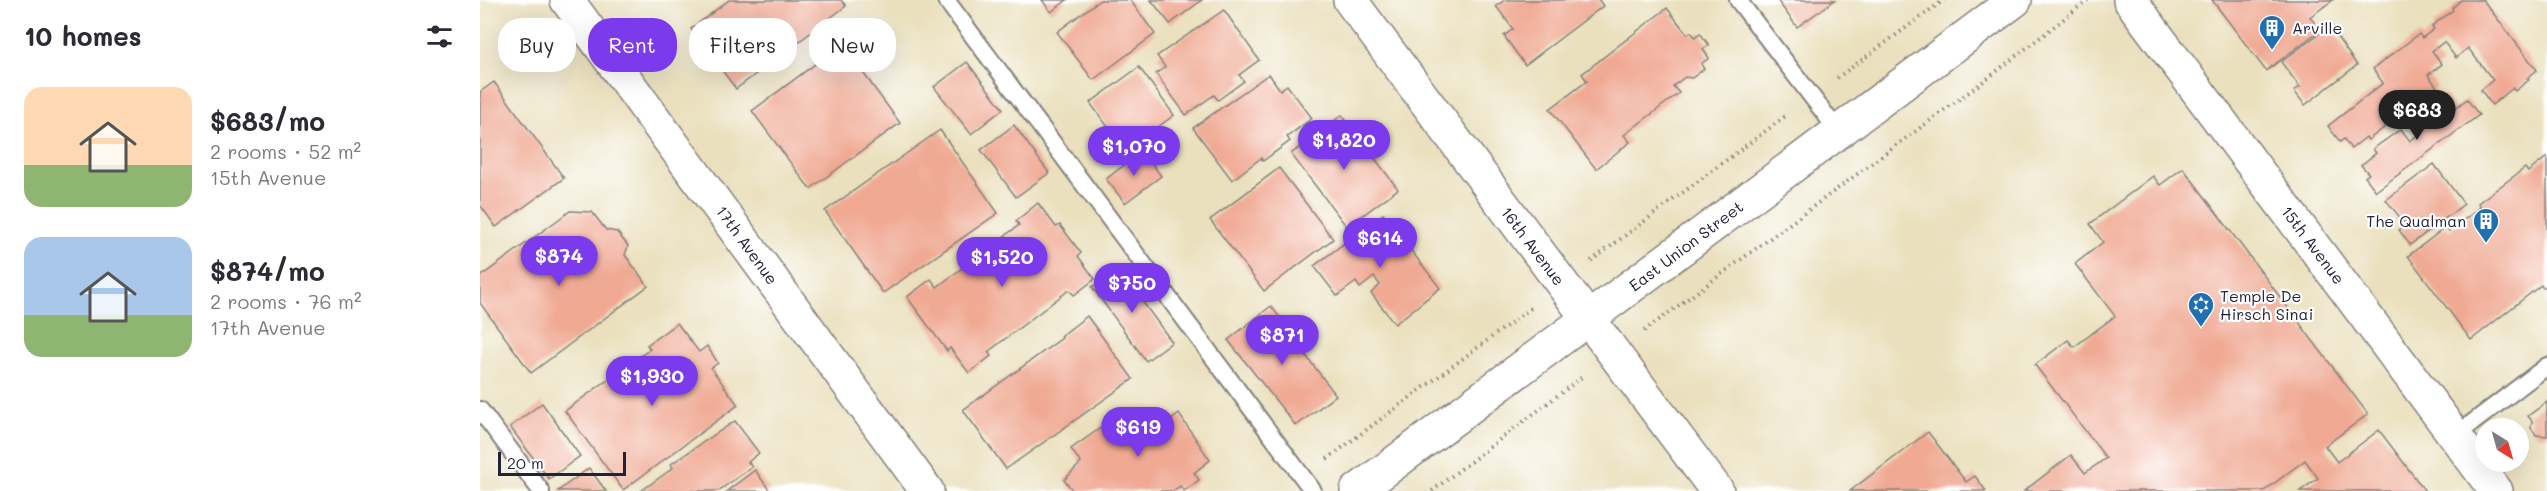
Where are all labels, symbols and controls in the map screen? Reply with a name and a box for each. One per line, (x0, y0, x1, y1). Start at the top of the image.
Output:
building icon: Arville (2257, 13, 2287, 51)
place label: Arville (2292, 17, 2342, 38)
chip: Buy (498, 18, 576, 72)
chip: Rent (588, 18, 677, 72)
chip: Filters (689, 18, 797, 72)
chip: New (809, 18, 896, 72)
text: 10 homes (24, 19, 142, 53)
icon: filters (423, 20, 456, 53)
pin: $683 (2381, 90, 2453, 141)
text: $683 (2393, 96, 2441, 122)
text: $683/mo (210, 104, 325, 138)
icon: home (72, 111, 144, 183)
pin: $1,820 (1295, 120, 1393, 171)
pin: $1,070 (1085, 126, 1183, 177)
text: $1,820 (1312, 126, 1376, 152)
text: $1,070 (1102, 132, 1166, 158)
text: 2 rooms · 52 m² (210, 138, 361, 164)
text: 15th Avenue (210, 164, 326, 190)
street label: East Union Street (1624, 196, 1747, 295)
street label: 17th Avenue (712, 201, 783, 288)
street label: 15th Avenue (2277, 201, 2350, 288)
street label: 16th Avenue (1497, 202, 1570, 289)
building icon: The Qualman (2471, 206, 2501, 244)
place label: The Qualman (2366, 210, 2466, 231)
pin: $614 (1344, 218, 1416, 269)
text: $614 (1357, 224, 1403, 250)
pin: $874 (523, 236, 595, 287)
pin: $1,520 (953, 237, 1051, 288)
text: $874 (535, 242, 583, 268)
text: $1,520 (970, 243, 1034, 269)
text: $874/mo (210, 254, 325, 288)
icon: home (72, 261, 144, 333)
pin: $750 (1096, 263, 1168, 314)
text: $750 (1108, 269, 1156, 295)
place label: Temple De Hirsch Sinai (2220, 285, 2313, 324)
text: 2 rooms · 76 m² (210, 288, 362, 314)
synagogue icon: Temple De Hirsch Sinai (2186, 290, 2216, 328)
text: 17th Avenue (210, 314, 326, 340)
pin: $871 (1246, 315, 1318, 366)
text: $871 (1260, 321, 1304, 347)
pin: $1,930 (603, 356, 701, 407)
text: $1,930 (620, 362, 684, 388)
pin: $619 (1102, 407, 1174, 458)
text: $619 (1115, 413, 1161, 439)
north arrow (2475, 418, 2529, 472)
map controls (2475, 418, 2529, 472)
scale bar (498, 449, 626, 476)
text: 20 m (507, 452, 544, 473)

